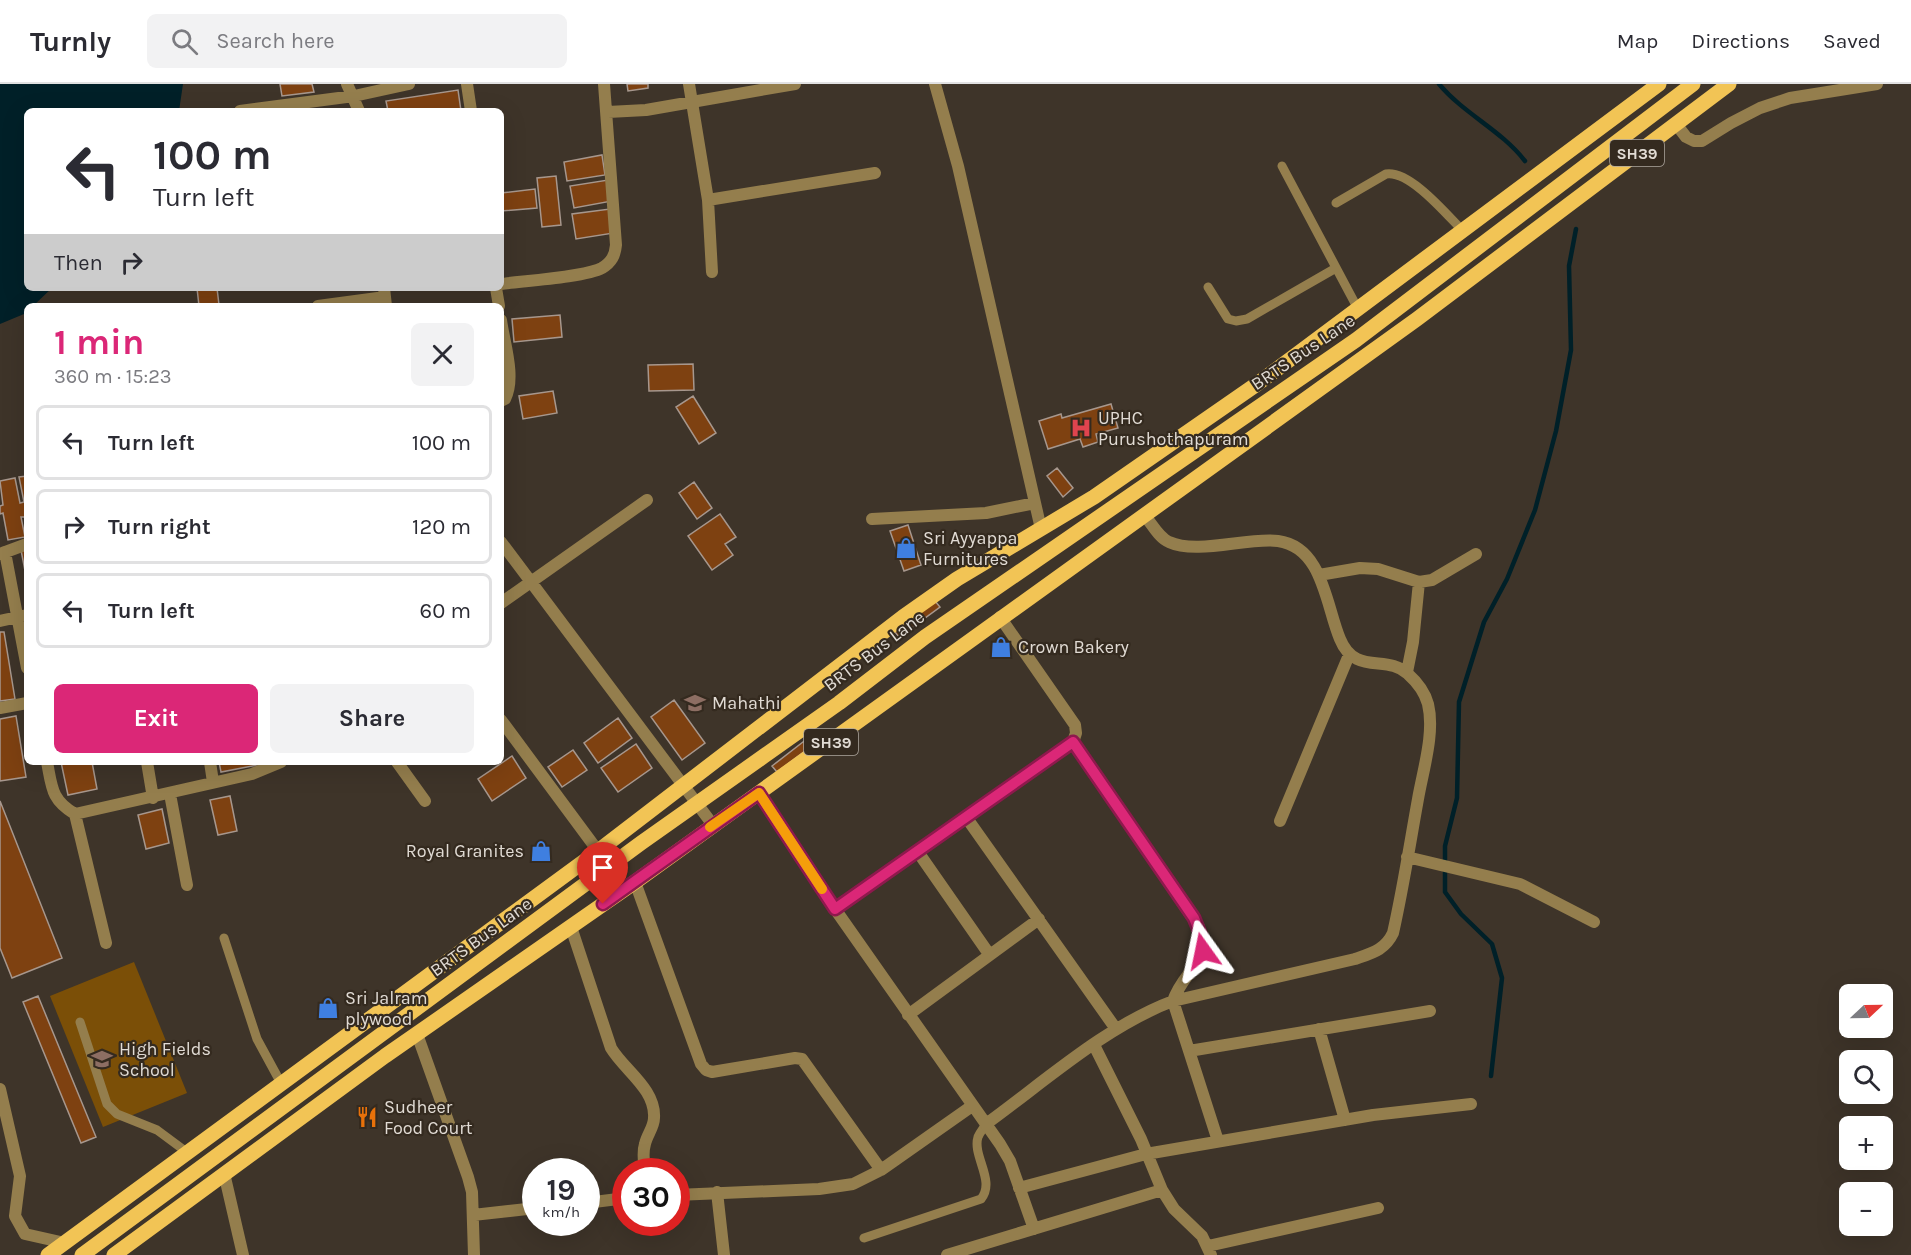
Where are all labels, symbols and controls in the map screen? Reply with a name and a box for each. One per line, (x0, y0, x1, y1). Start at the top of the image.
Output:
search box (147, 14, 567, 68)
text: Turnly (30, 25, 111, 58)
icon: search (168, 25, 201, 58)
text: Search here (216, 28, 335, 54)
text: Map (1617, 29, 1658, 53)
text: Directions (1691, 29, 1790, 53)
text: Saved (1823, 29, 1881, 53)
text: 100 m (153, 130, 272, 180)
icon: left (54, 132, 132, 210)
road number: SH39 (1610, 140, 1664, 166)
text: Turn left (153, 181, 254, 213)
icon: right (115, 246, 148, 279)
text: Then (54, 250, 103, 276)
street label: BRTS Bus Lane (1247, 309, 1359, 395)
text: 1 min (54, 321, 144, 363)
button: close (411, 323, 474, 386)
text: 360 m · 15:23 (54, 365, 172, 388)
place label: UPHC Purushothapuram (1098, 407, 1249, 450)
hospital icon: UPHC Purushothapuram (1069, 416, 1093, 440)
icon: left (57, 426, 90, 459)
text: Turn left (108, 430, 195, 456)
text: 100 m (412, 430, 471, 456)
icon: right (57, 510, 90, 543)
text: Turn right (108, 514, 211, 540)
text: 120 m (412, 514, 471, 540)
place label: Sri Ayyappa Furnitures (923, 527, 1017, 570)
shop icon: Sri Ayyappa Furnitures (894, 536, 918, 560)
icon: left (57, 594, 90, 627)
text: Turn left (108, 598, 195, 624)
text: 60 m (420, 598, 471, 624)
street label: BRTS Bus Lane (819, 606, 929, 696)
shop icon: Crown Bakery (989, 635, 1013, 659)
place label: Crown Bakery (1018, 636, 1130, 658)
button: Exit (54, 684, 258, 753)
button: Share (270, 684, 474, 753)
school or university icon: Mahathi (683, 691, 707, 715)
place label: Mahathi (712, 692, 781, 714)
road number: SH39 (804, 729, 858, 755)
shop icon: Royal Granites (529, 839, 553, 863)
place label: Royal Granites (406, 840, 524, 862)
pin (577, 842, 628, 904)
icon: arrive (586, 851, 619, 884)
street label: BRTS Bus Lane (426, 893, 536, 981)
position arrow (1171, 919, 1235, 983)
north arrow (1839, 984, 1893, 1038)
map controls (1839, 984, 1893, 1236)
place label: Sri Jalram plywood (345, 987, 428, 1030)
shop icon: Sri Jalram plywood (316, 996, 340, 1020)
place label: High Fields School (119, 1038, 211, 1081)
school or university icon: High Fields School (90, 1047, 114, 1071)
button: search (1839, 1050, 1893, 1104)
place label: Sudheer Food Court (384, 1096, 473, 1139)
restaurant icon: Sudheer Food Court (355, 1105, 379, 1129)
button: + (1839, 1116, 1893, 1170)
speed limit sign: 30 (612, 1158, 690, 1236)
text: 19 (546, 1172, 575, 1208)
button: − (1839, 1182, 1893, 1236)
text: km/h (542, 1203, 580, 1221)

